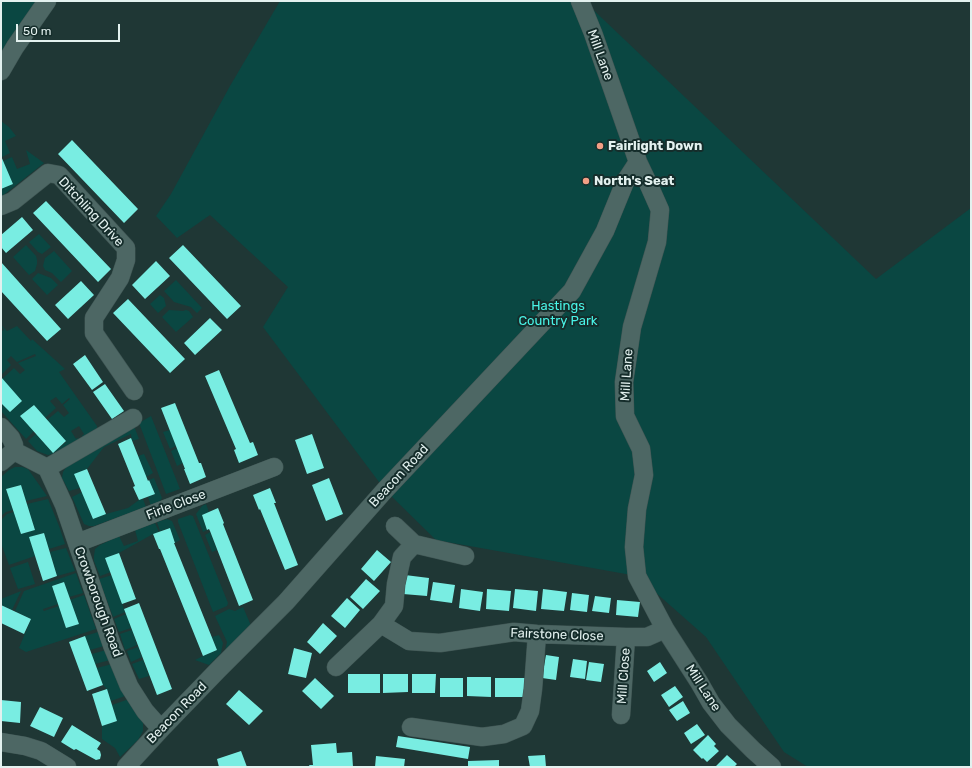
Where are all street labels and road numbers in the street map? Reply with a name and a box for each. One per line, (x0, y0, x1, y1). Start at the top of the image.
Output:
street label: Mill Lane (584, 28, 616, 82)
street label: Ditchling Drive (55, 174, 127, 250)
street label: Mill Lane (617, 348, 637, 402)
street label: Beacon Road (366, 442, 432, 510)
street label: Firle Close (144, 487, 208, 523)
street label: Crowborough Road (71, 545, 125, 659)
street label: Fairstone Close (510, 626, 604, 644)
street label: Mill Close (614, 647, 634, 705)
street label: Mill Lane (682, 662, 724, 714)
street label: Beacon Road (144, 679, 210, 747)

